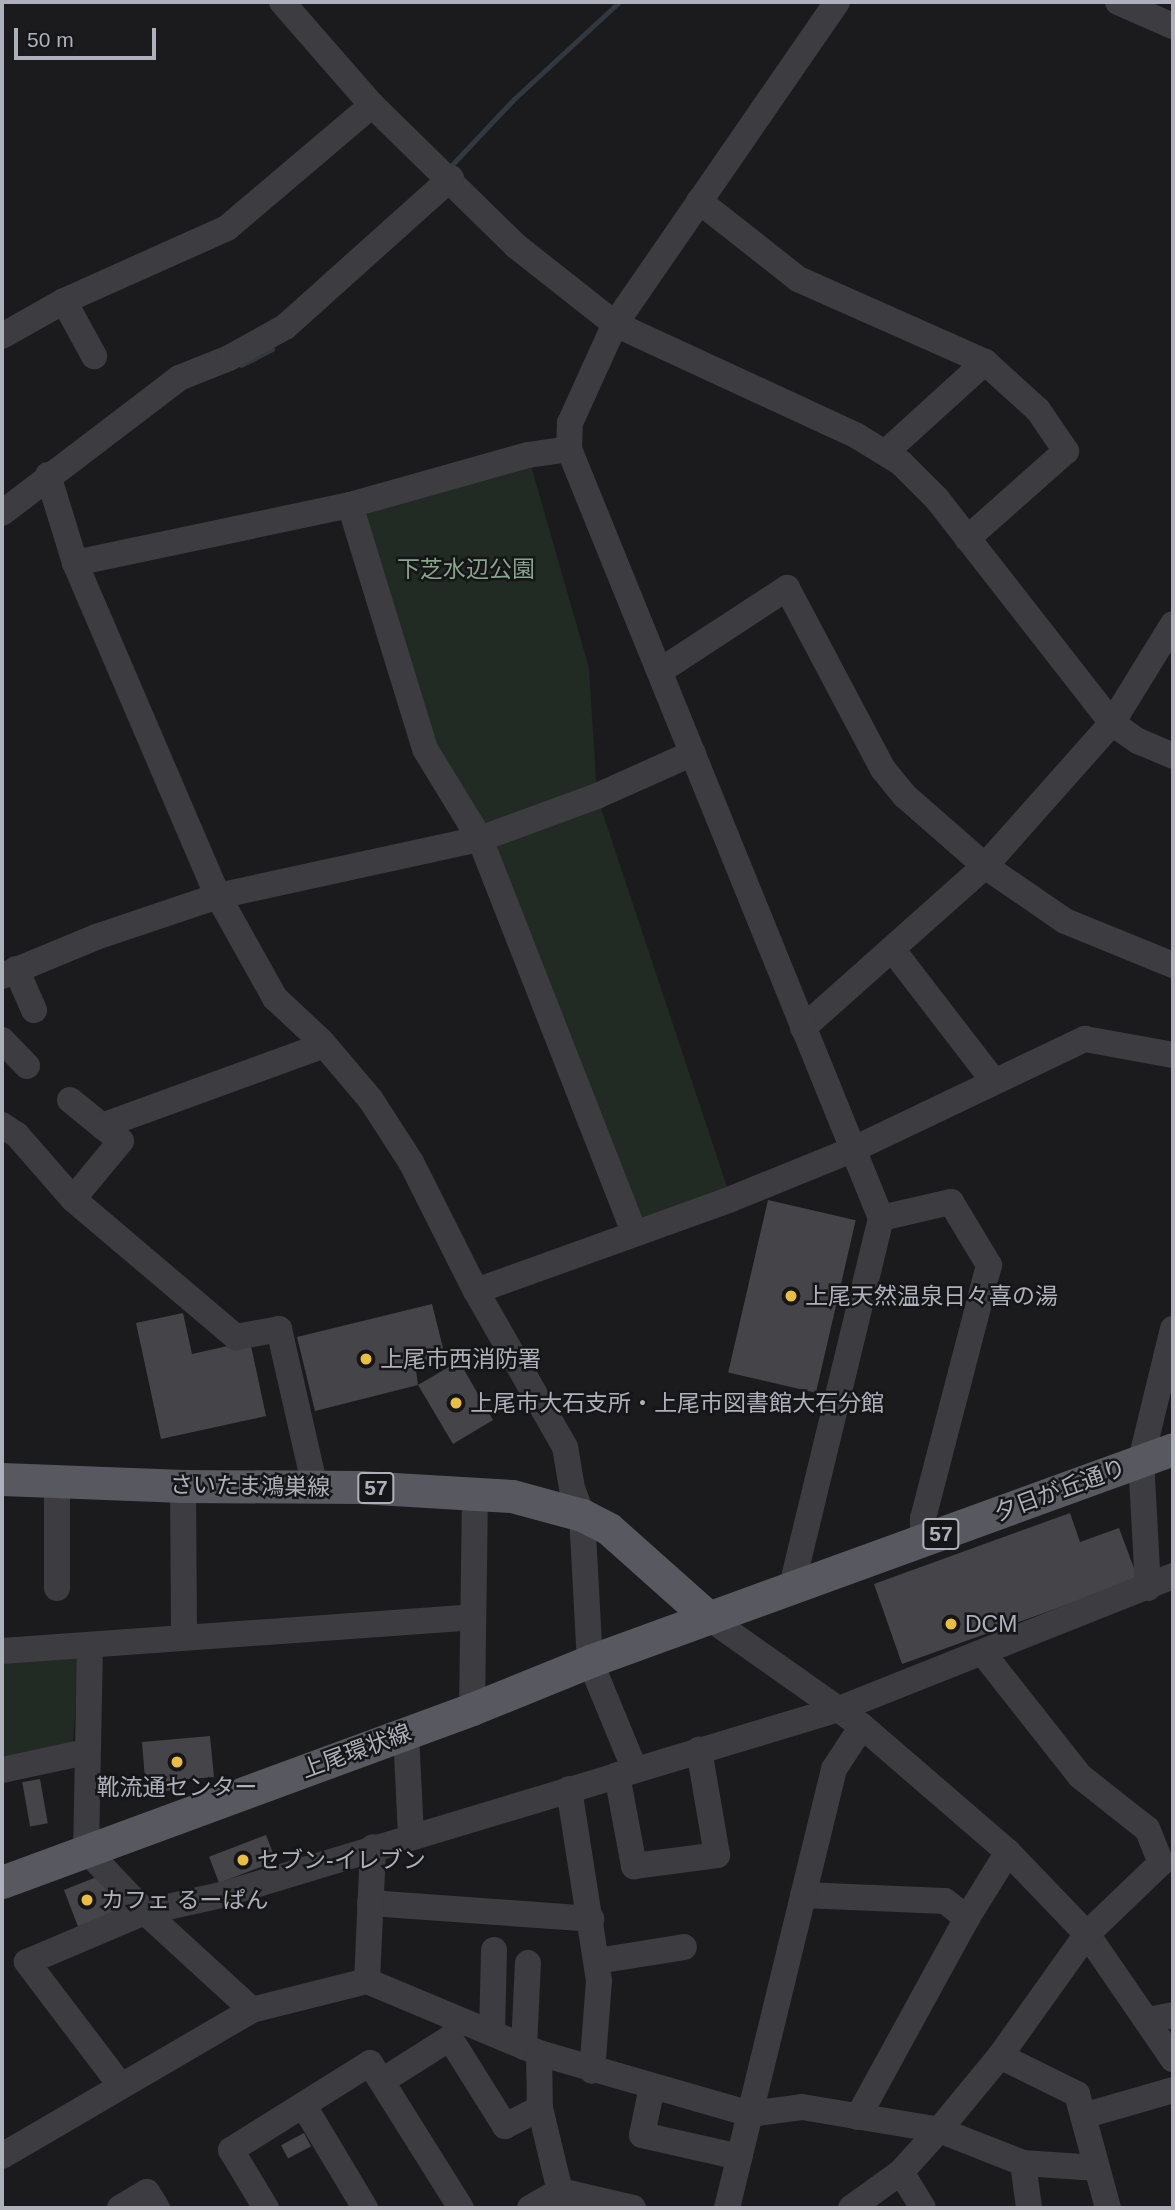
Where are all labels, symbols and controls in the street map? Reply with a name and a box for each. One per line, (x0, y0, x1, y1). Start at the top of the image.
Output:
scale bar (18, 14, 159, 58)
text: 50 m (27, 28, 74, 51)
park label: 下芝水辺公園 (397, 555, 535, 583)
place label: 上尾天然温泉日々喜の湯 (805, 1282, 1058, 1310)
marker: 上尾天然温泉日々喜の湯 (783, 1288, 799, 1304)
place label: 上尾市西消防署 (380, 1345, 541, 1373)
marker: 上尾市西消防署 (358, 1351, 374, 1367)
place label: 上尾市大石支所・上尾市図書館大石分館 (470, 1389, 884, 1417)
marker: 上尾市大石支所・上尾市図書館大石分館 (448, 1395, 464, 1411)
street label: 夕日が丘通り (990, 1453, 1130, 1527)
road number: 57 (357, 1470, 395, 1506)
street label: さいたま鴻巣線 (169, 1471, 331, 1501)
road number: 57 (922, 1516, 960, 1552)
place label: DCM (965, 1610, 1017, 1638)
marker: DCM (943, 1616, 959, 1632)
street label: 上尾環状線 (297, 1718, 415, 1784)
marker: 靴流通センター (169, 1754, 185, 1770)
place label: 靴流通センター (97, 1773, 257, 1801)
place label: セブン-イレブン (257, 1846, 426, 1874)
marker: セブン-イレブン (235, 1852, 251, 1868)
place label: カフェ るーぱん (101, 1886, 268, 1914)
marker: カフェ るーぱん (79, 1892, 95, 1908)

